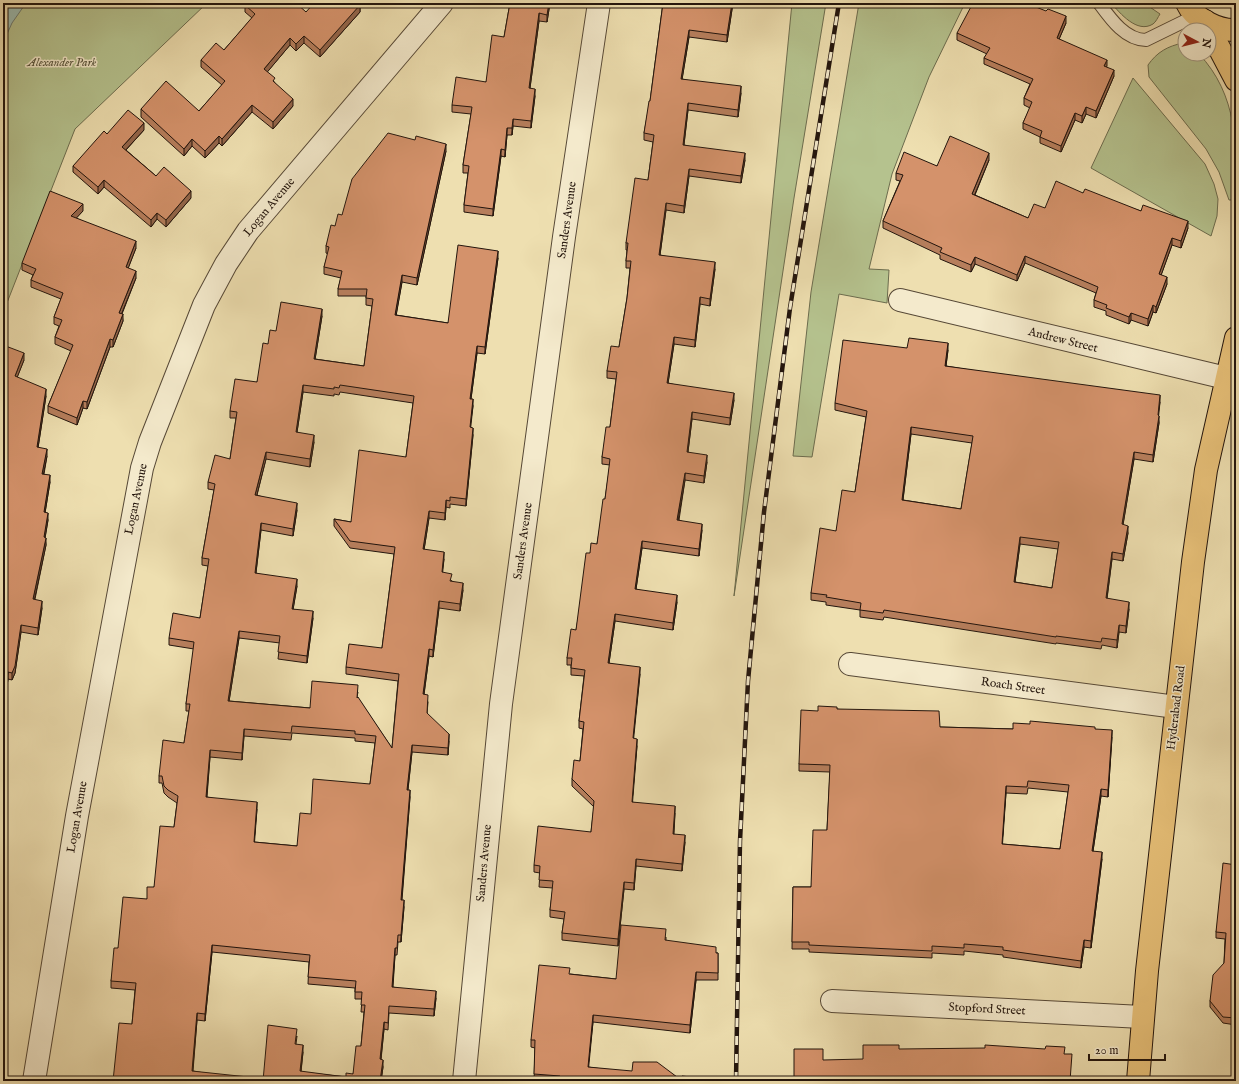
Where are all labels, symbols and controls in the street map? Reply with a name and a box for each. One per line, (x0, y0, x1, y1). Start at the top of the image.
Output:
north arrow (1177, 22, 1217, 62)
text: N (1198, 37, 1214, 49)
park label: Alexander Park (26, 55, 97, 70)
street label: Logan Avenue (240, 174, 298, 240)
street label: Sanders Avenue (554, 180, 580, 259)
street label: Andrew Street (1026, 324, 1099, 356)
street label: Logan Avenue (121, 462, 151, 536)
street label: Sanders Avenue (510, 501, 536, 580)
street label: Hyderabad Road (1163, 664, 1189, 751)
street label: Roach Street (980, 674, 1046, 698)
street label: Logan Avenue (63, 780, 91, 854)
street label: Sanders Avenue (473, 823, 495, 902)
street label: Stopford Street (948, 999, 1026, 1020)
scale bar (1089, 1036, 1165, 1062)
text: 20 m (1095, 1043, 1118, 1058)

